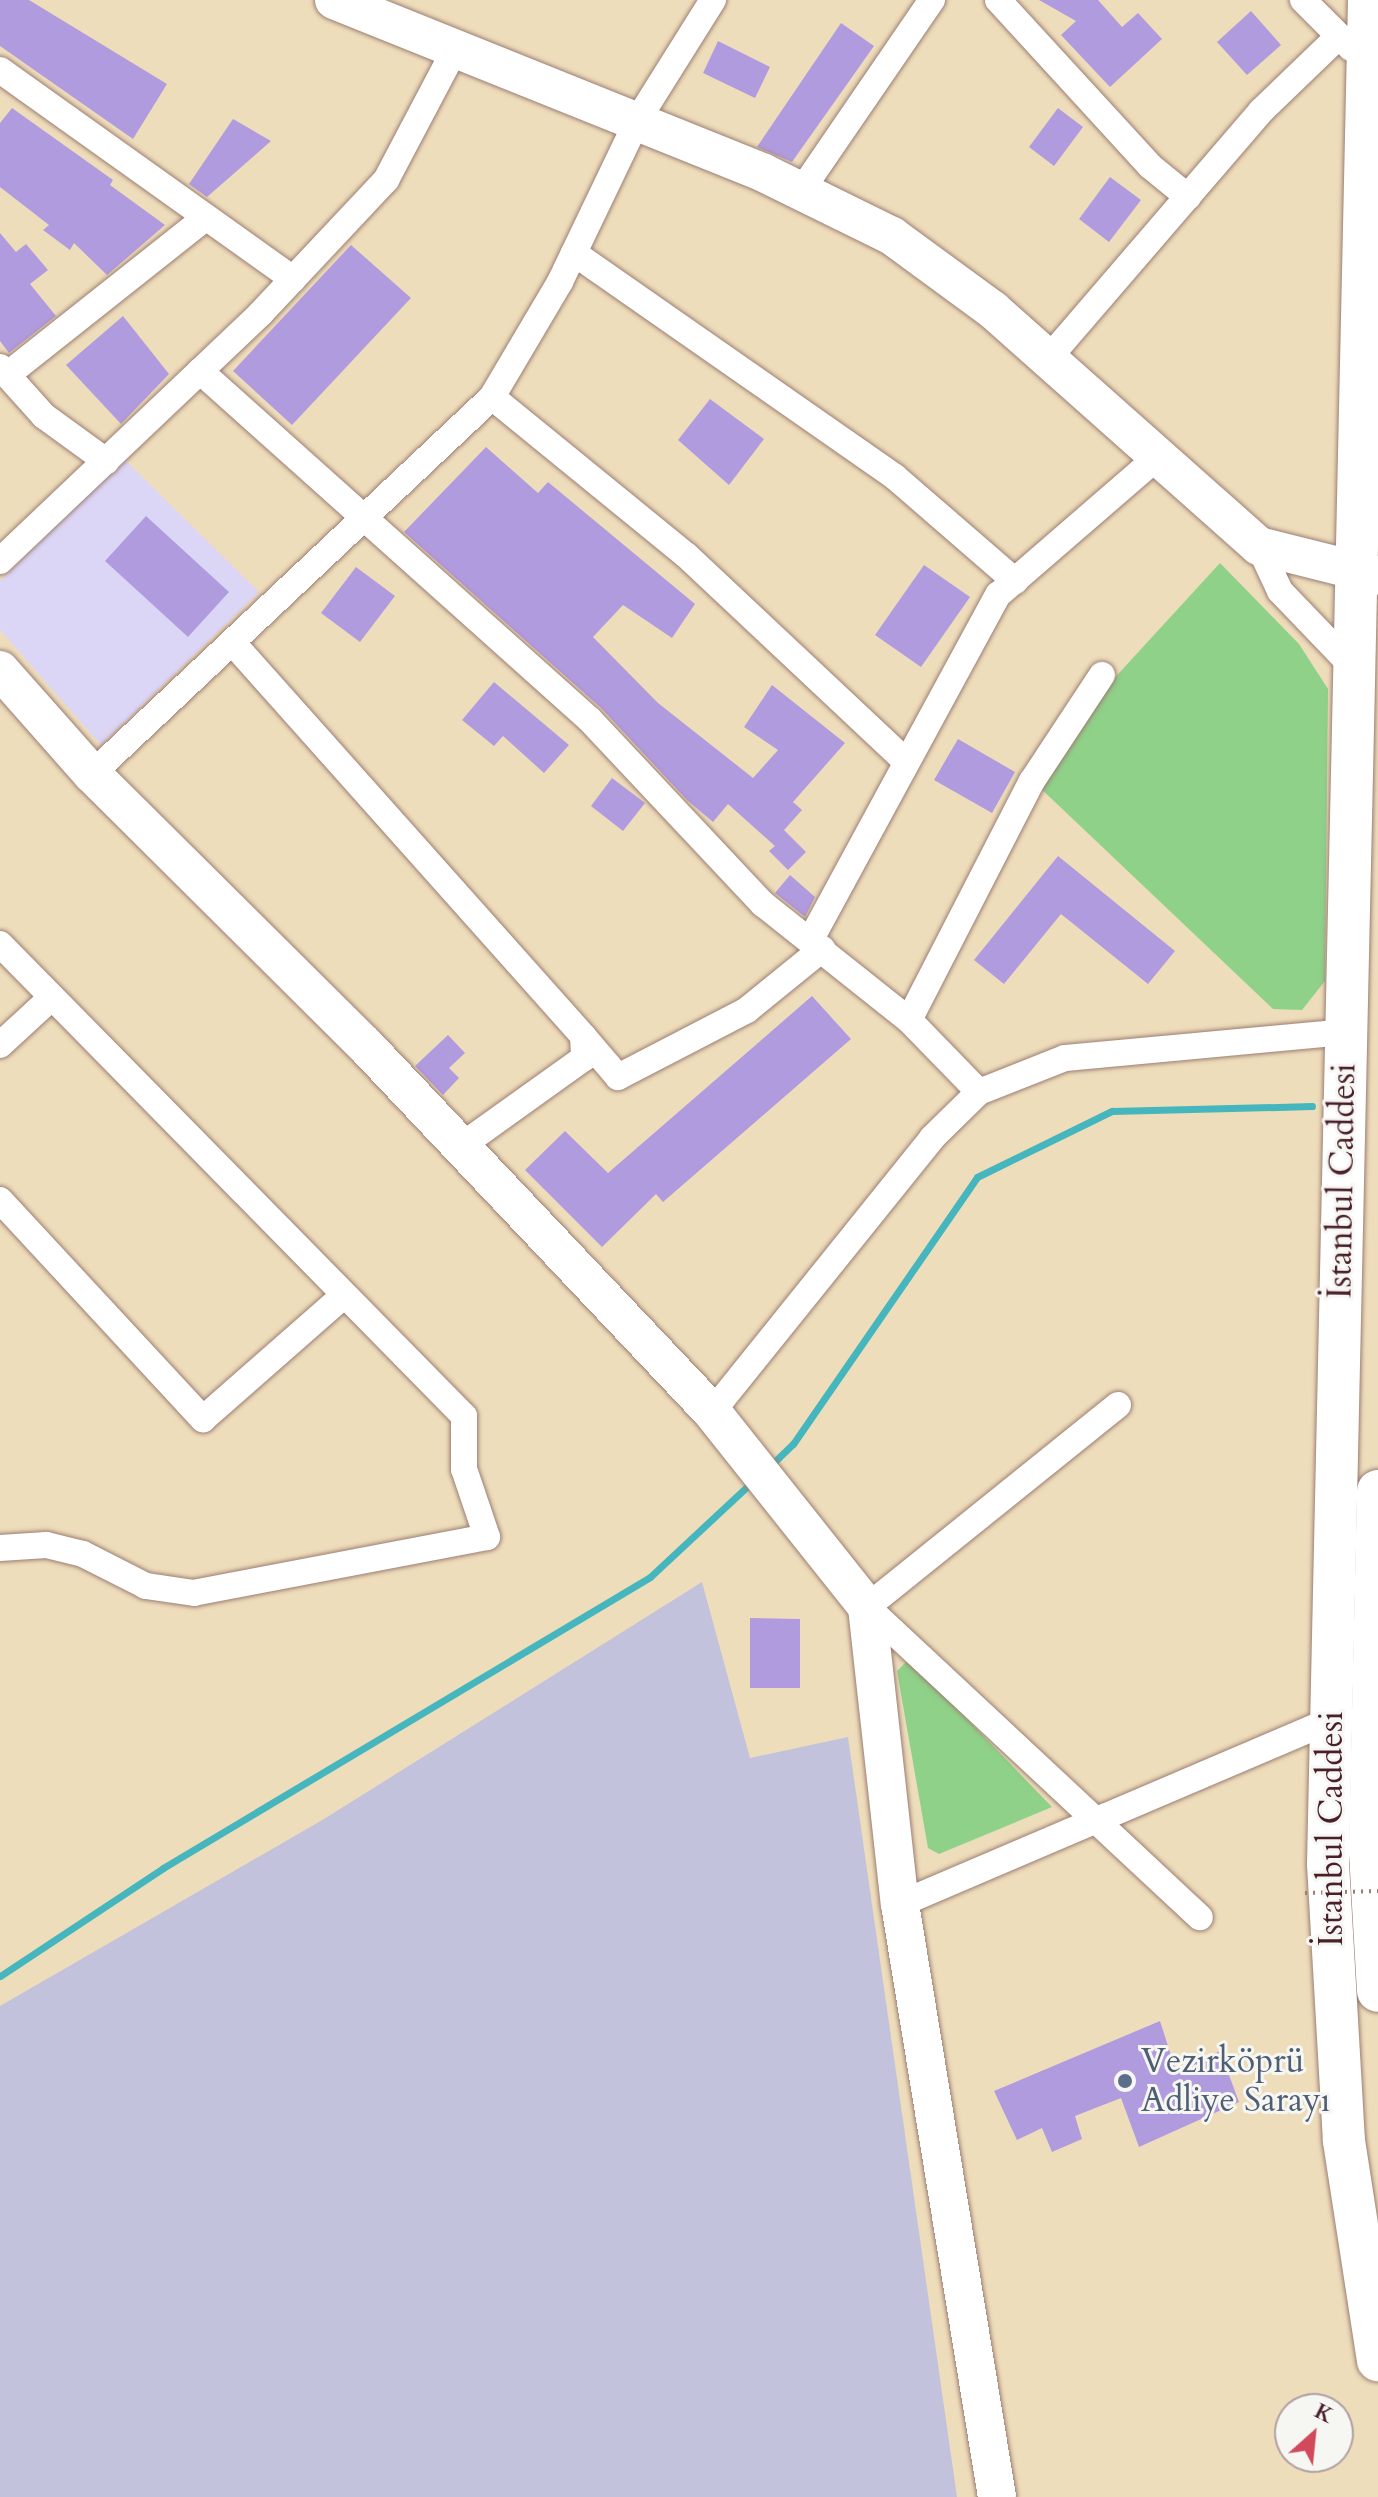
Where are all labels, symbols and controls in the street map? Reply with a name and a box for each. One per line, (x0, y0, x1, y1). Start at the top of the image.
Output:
street label: İstanbul Caddesi (1320, 1063, 1364, 1299)
street label: İstanbul Caddesi (1312, 1711, 1352, 1947)
place label: Vezirköprü Adliye Sarayı (1141, 2041, 1330, 2120)
marker: Vezirköprü Adliye Sarayı (1116, 2072, 1134, 2090)
north arrow (1274, 2393, 1354, 2473)
text: K (1309, 2396, 1339, 2431)

